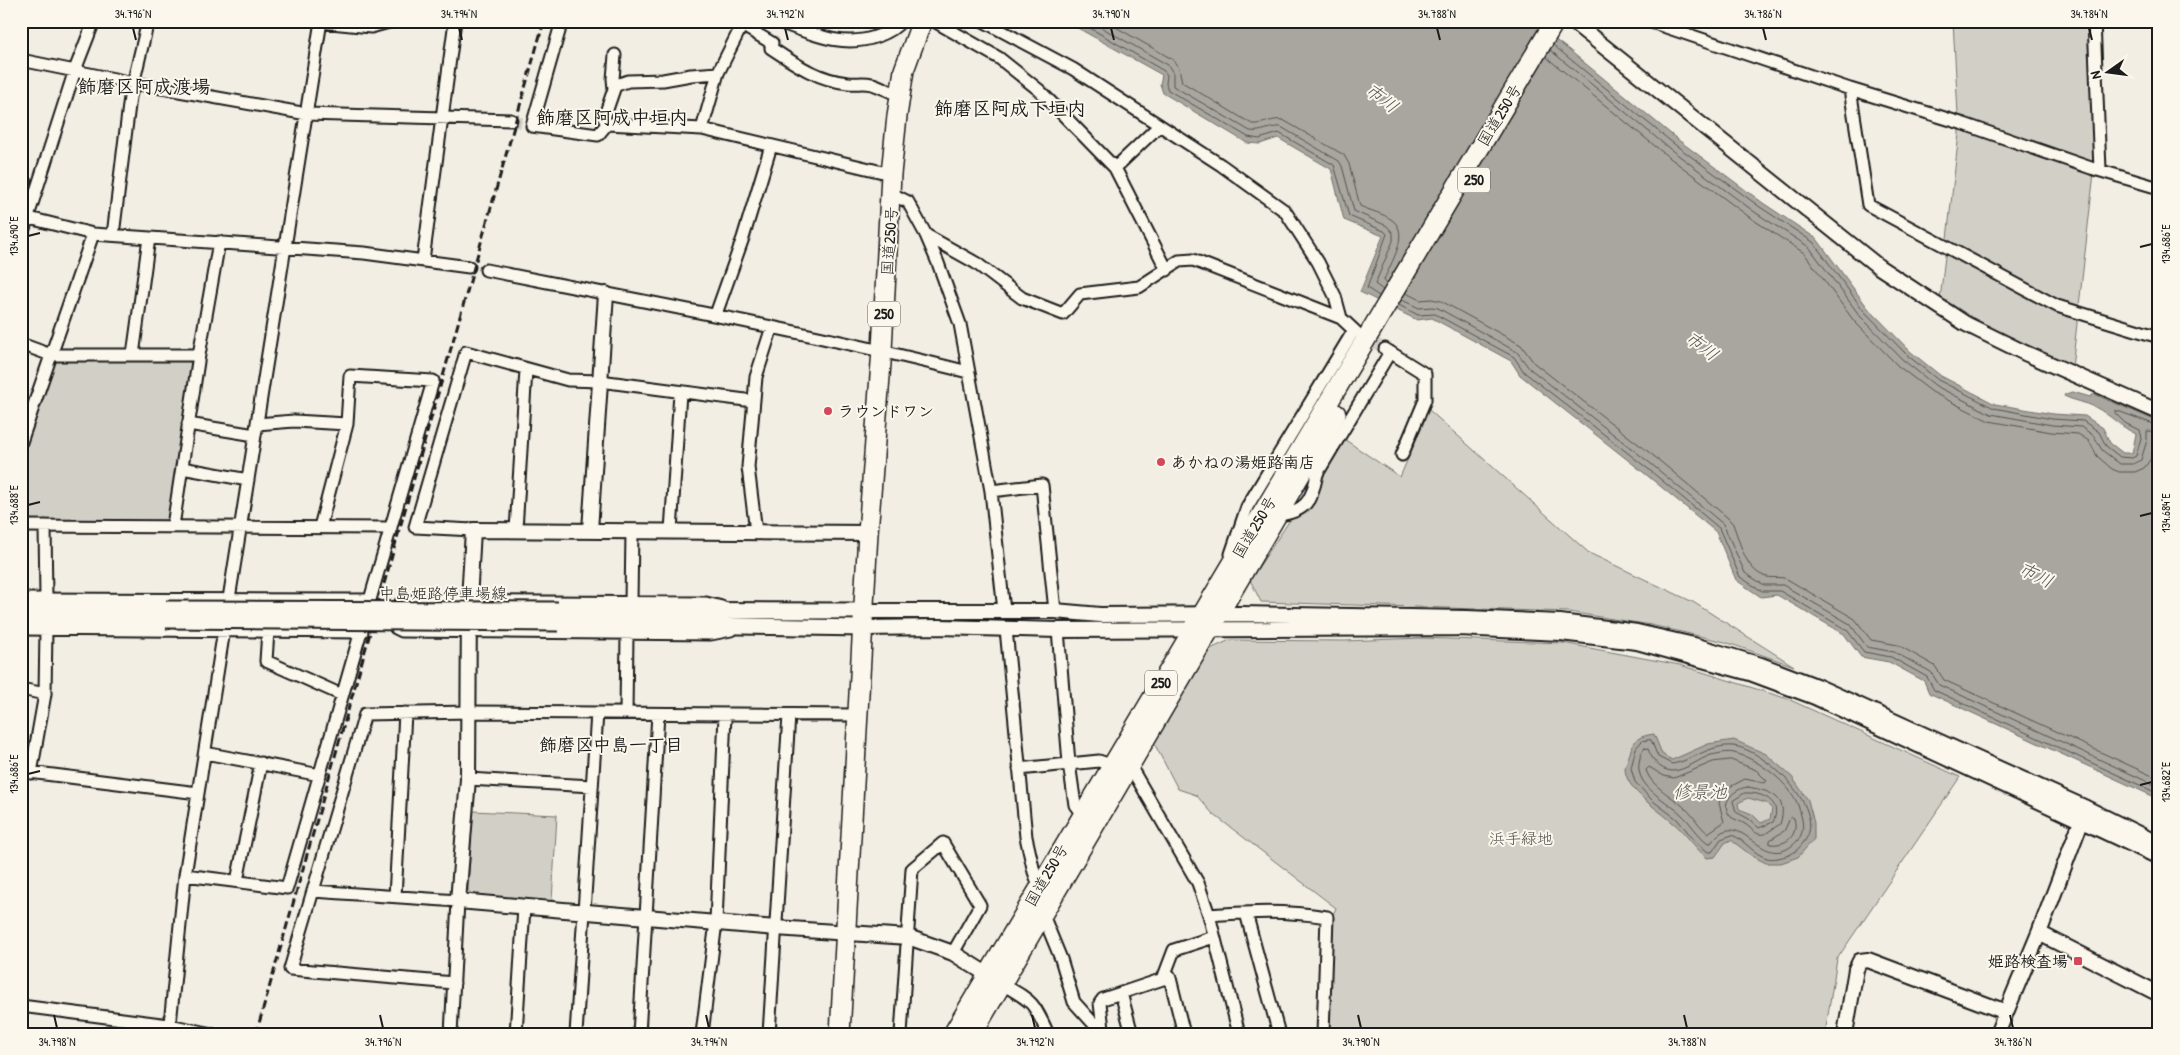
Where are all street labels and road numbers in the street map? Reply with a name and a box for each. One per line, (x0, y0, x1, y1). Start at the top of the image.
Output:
street label: 国道250号 (1472, 80, 1526, 150)
road number: 250 (1458, 168, 1490, 192)
street label: 国道250号 (876, 206, 902, 276)
road number: 250 (868, 302, 900, 326)
street label: 国道250号 (1227, 492, 1281, 562)
street label: 中島姫路停車場線 (379, 582, 507, 604)
road number: 250 (1145, 670, 1177, 696)
street label: 国道250号 (1019, 839, 1073, 911)

